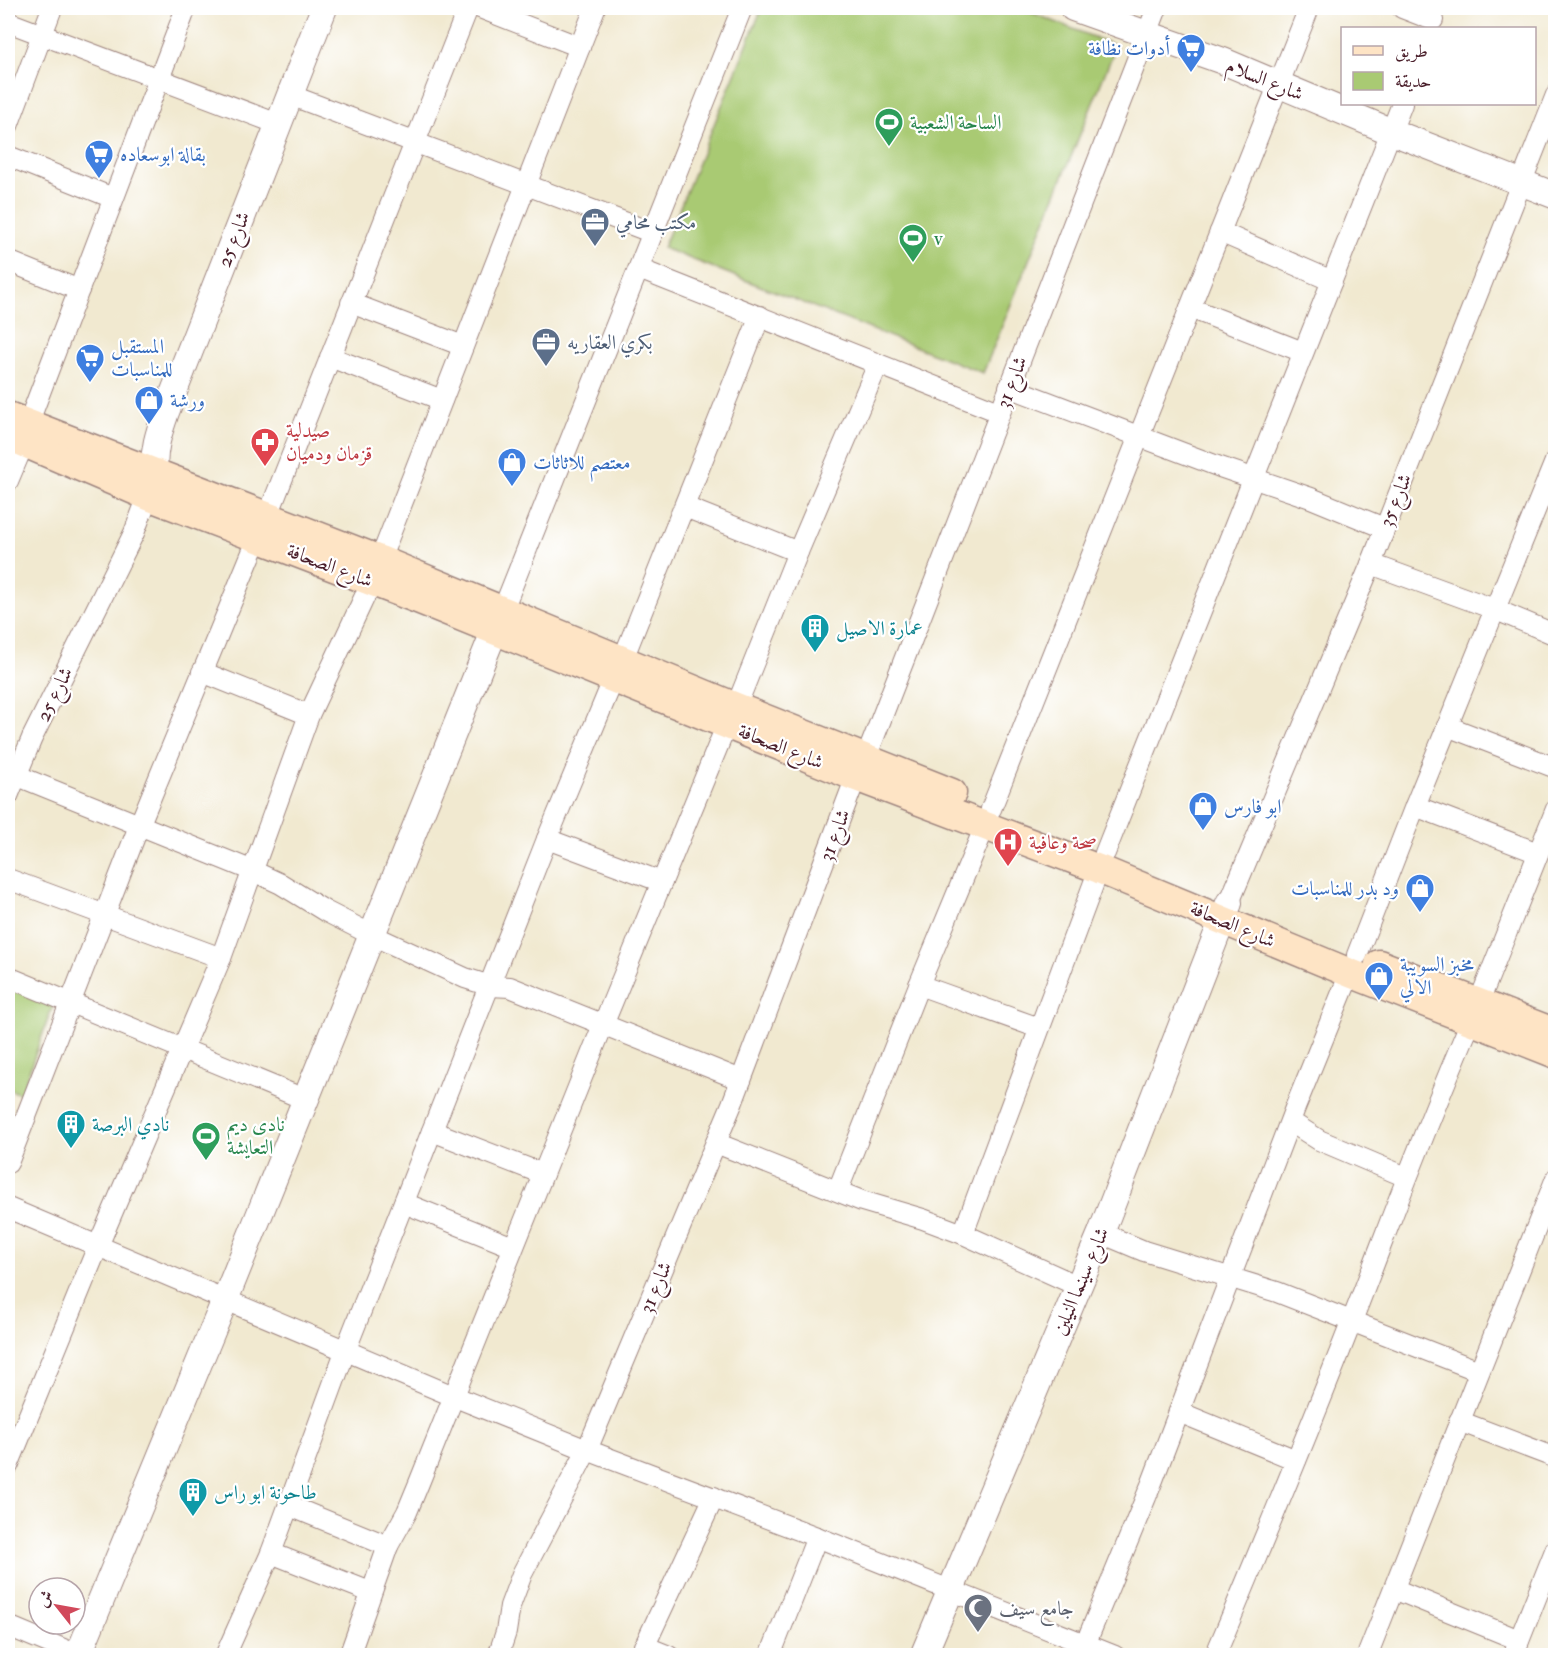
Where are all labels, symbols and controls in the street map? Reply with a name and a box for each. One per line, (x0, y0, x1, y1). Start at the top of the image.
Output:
legend (1341, 27, 1536, 105)
supermarket icon: أدوات نظافة (1175, 32, 1207, 74)
place label: أدوات نظافة (1088, 34, 1170, 61)
text: طريق (1395, 40, 1428, 63)
street label: شارع السلام (1221, 53, 1307, 111)
text: حديقة (1395, 70, 1431, 93)
sports icon: الساحة الشعبية (873, 106, 905, 148)
place label: الساحة الشعبية (910, 110, 1002, 135)
supermarket icon: بقالة ابوسعاده (83, 138, 115, 180)
place label: بقالة ابوسعاده (120, 142, 206, 167)
office icon: مكتب محامي (579, 206, 611, 248)
street label: شارع 25 (211, 208, 260, 272)
place label: مكتب محامي (616, 210, 696, 238)
sports icon: v (897, 222, 929, 264)
place label: v (933, 226, 943, 251)
office icon: بكري العقاريه (530, 326, 562, 368)
place label: بكري العقاريه (567, 330, 653, 358)
place label: المستقبل للمناسبات (111, 334, 173, 382)
supermarket icon: المستقبل للمناسبات (74, 342, 106, 384)
street label: شارع 31 (990, 353, 1037, 414)
shop icon: ورشة (133, 384, 165, 426)
place label: ورشة (170, 388, 205, 413)
place label: صيدلية قزمان ودميان (286, 418, 372, 466)
pharmacy icon: صيدلية قزمان ودميان (249, 426, 281, 468)
shop icon: معتصم للاثاثات (496, 446, 528, 488)
place label: معتصم للاثاثات (533, 450, 630, 482)
street label: شارع 35 (1373, 470, 1422, 532)
street label: شارع الصحافة (282, 538, 376, 598)
building icon: عمارة الاصيل (799, 612, 831, 654)
place label: عمارة الاصيل (836, 616, 923, 643)
street label: شارع 25 (31, 663, 83, 728)
street label: شارع الصحافة (733, 718, 827, 780)
shop icon: ابو فارس (1187, 790, 1219, 832)
place label: ابو فارس (1224, 794, 1282, 819)
street label: شارع 31 (813, 806, 860, 867)
hospital icon: صحة وعافية (992, 826, 1024, 868)
place label: صحة وعافية (1029, 830, 1097, 855)
shop icon: ود بدر للمناسبات (1404, 872, 1436, 914)
place label: ود بدر للمناسبات (1291, 876, 1399, 901)
street label: شارع الصحافة (1185, 895, 1279, 958)
place label: مخبز السويبة الالي (1400, 952, 1474, 1003)
shop icon: مخبز السويبة الالي (1363, 960, 1395, 1002)
building icon: نادي البرصة (55, 1108, 87, 1150)
place label: نادي البرصة (92, 1112, 169, 1140)
place label: نادى ديم التعايشة (227, 1112, 285, 1160)
sports icon: نادى ديم التعايشة (190, 1120, 222, 1162)
street label: شارع سينما النيلين (1047, 1223, 1119, 1341)
street label: شارع 31 (633, 1258, 682, 1319)
building icon: طاحونة ابو راس (177, 1476, 209, 1518)
place label: طاحونة ابو راس (214, 1480, 317, 1505)
north arrow (27, 1576, 87, 1636)
text: ش (32, 1587, 58, 1611)
mosque icon: جامع سيف (962, 1592, 994, 1634)
place label: جامع سيف (999, 1596, 1074, 1626)

